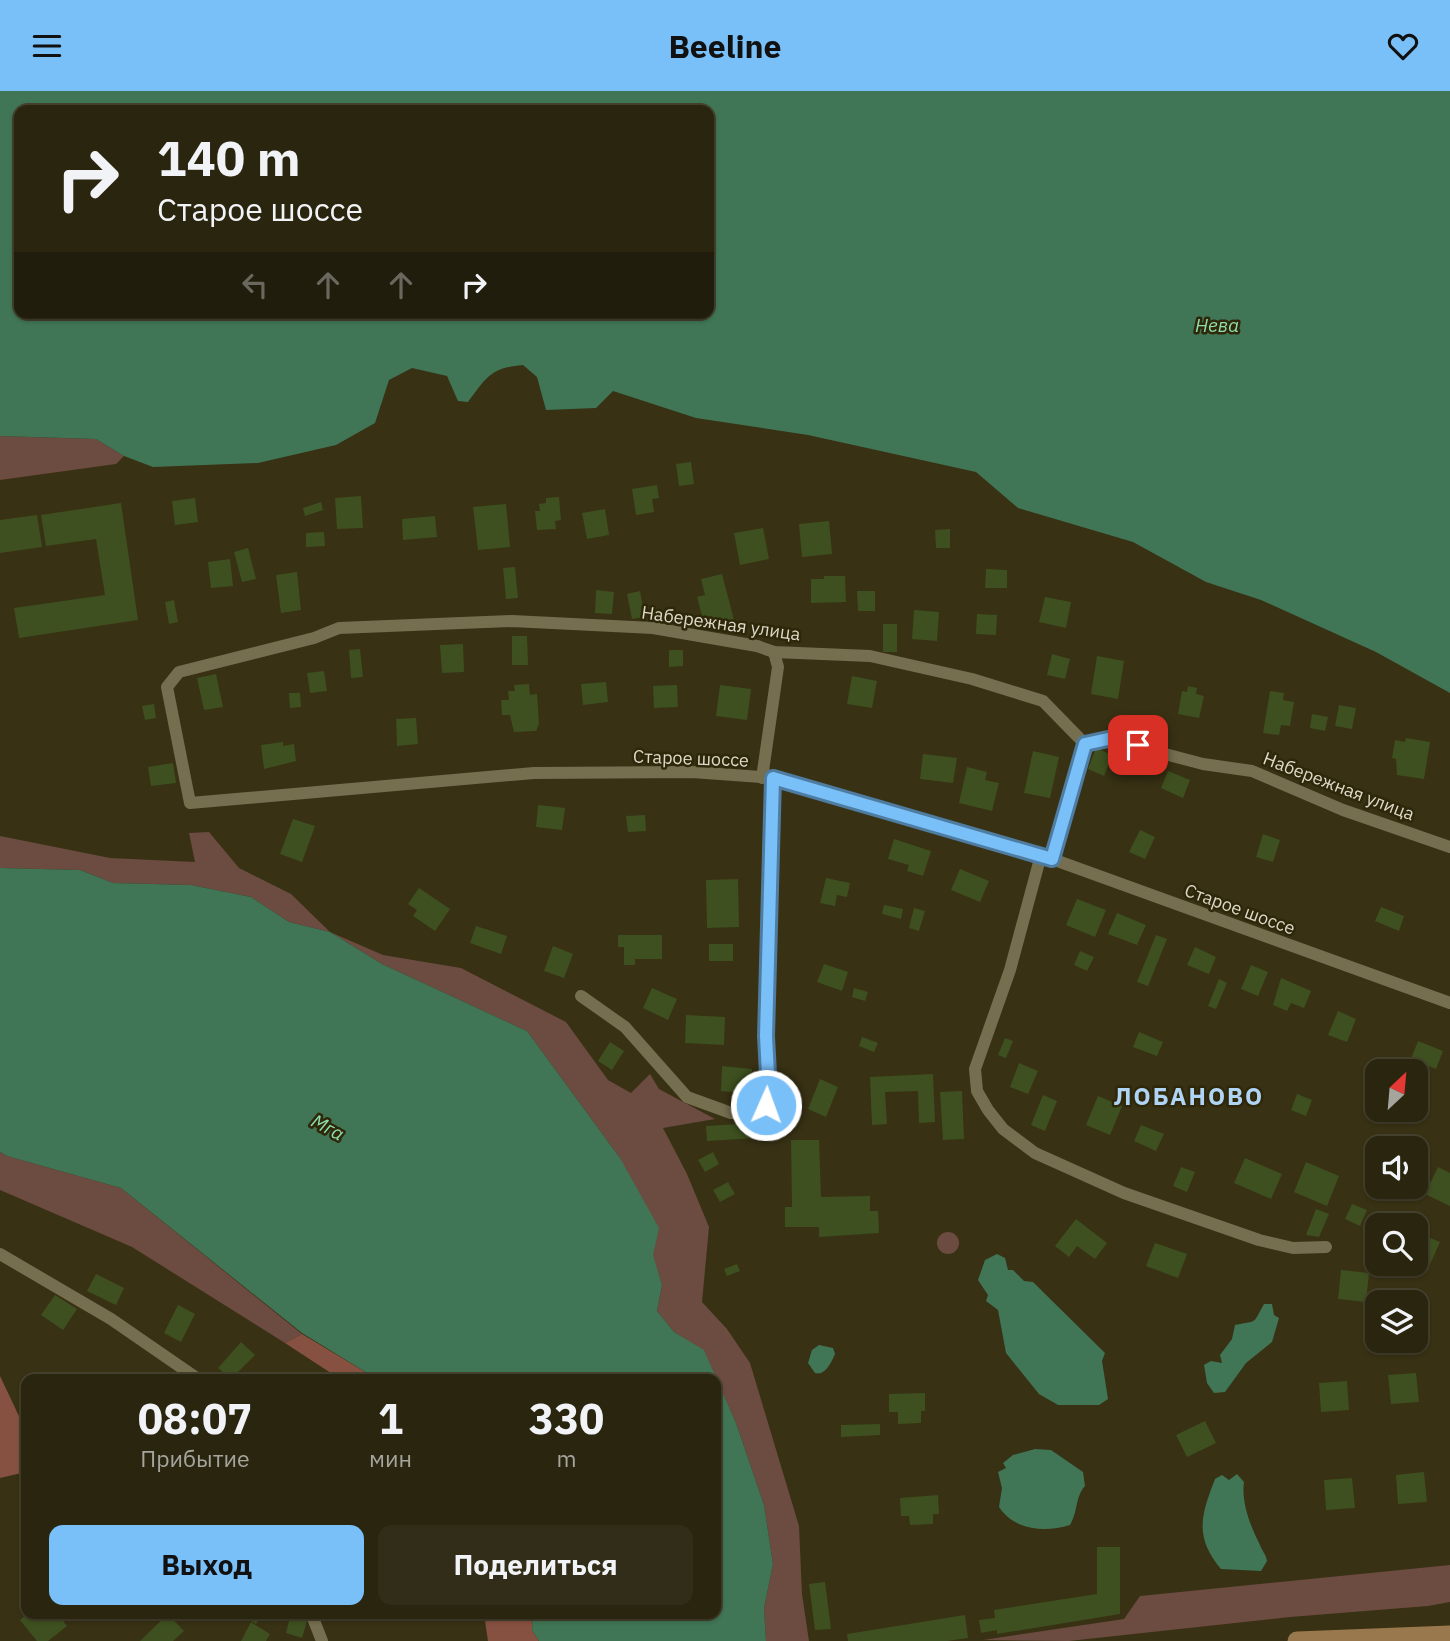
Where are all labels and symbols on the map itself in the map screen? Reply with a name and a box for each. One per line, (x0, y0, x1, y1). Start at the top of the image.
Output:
water label: Нева (1195, 313, 1239, 337)
street label: Набережная улица (640, 600, 802, 646)
pin (1108, 715, 1168, 775)
street label: Старое шоссе (633, 744, 749, 772)
street label: Набережная улица (1260, 747, 1418, 826)
street label: Старое шоссе (1182, 878, 1299, 940)
north arrow (1365, 1059, 1428, 1122)
position arrow (729, 1068, 803, 1142)
district label: ЛОБАНОВО (1114, 1080, 1264, 1112)
water label: Мга (308, 1109, 348, 1145)

